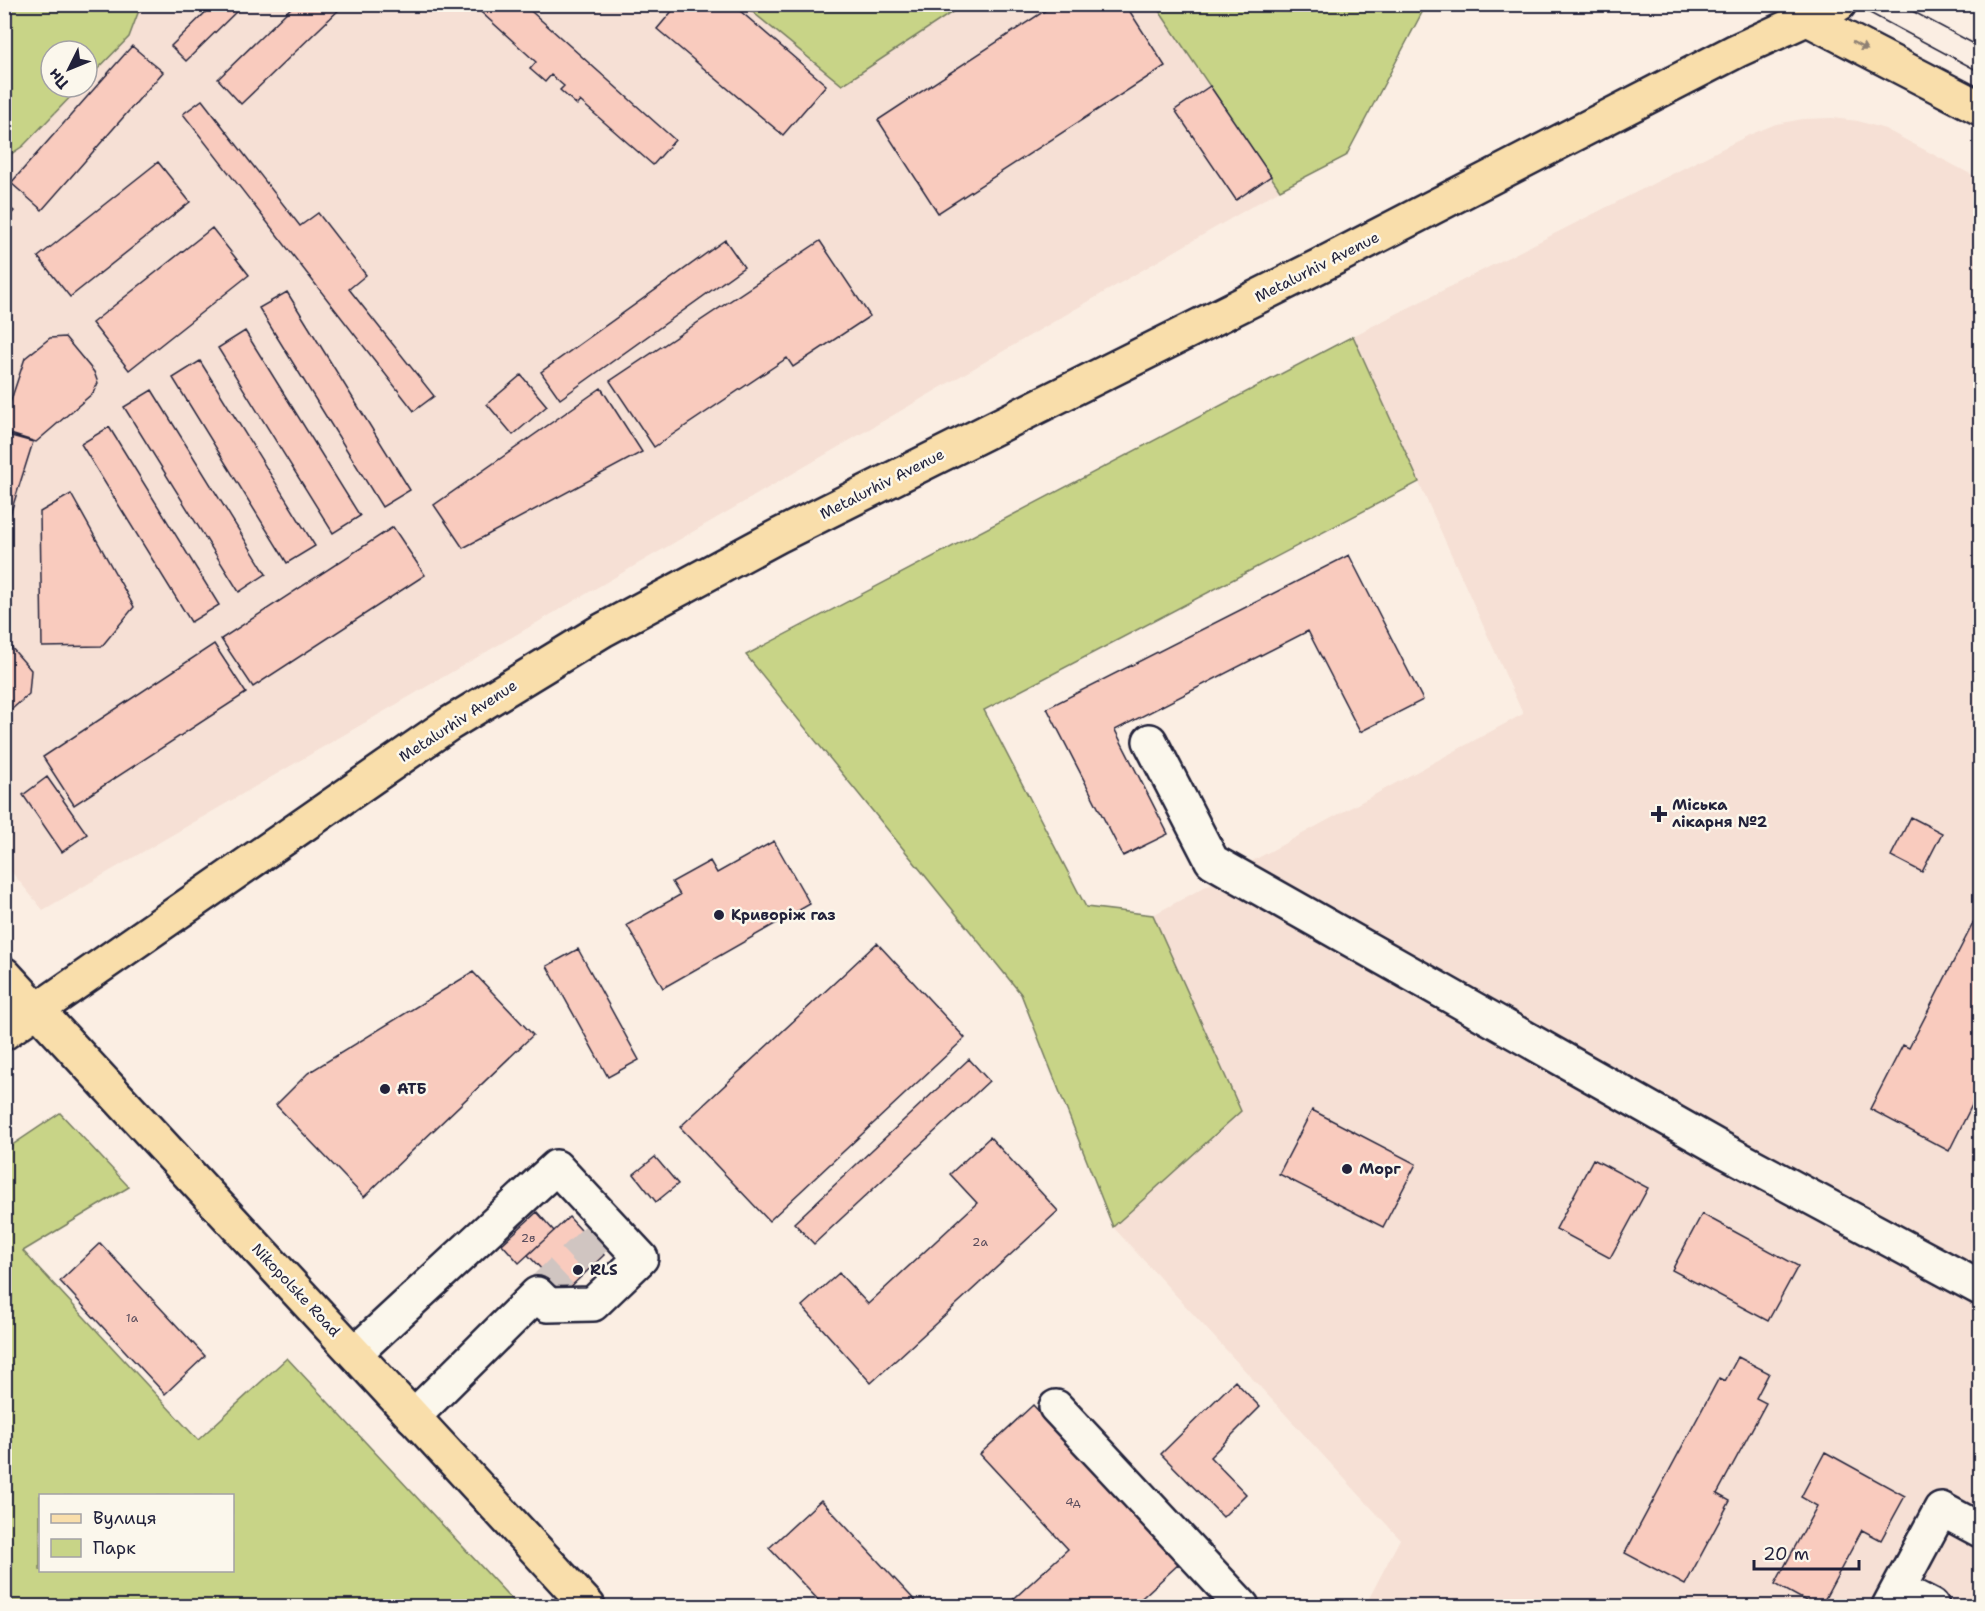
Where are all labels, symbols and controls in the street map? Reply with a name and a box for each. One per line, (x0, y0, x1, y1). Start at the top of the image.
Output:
north arrow (39, 39, 99, 99)
one-way arrow (1852, 41, 1869, 50)
text: Пн (44, 64, 73, 94)
street label: Metalurhiv Avenue (1251, 227, 1383, 307)
street label: Metalurhiv Avenue (816, 444, 948, 524)
street label: Metalurhiv Avenue (395, 675, 521, 767)
place label: Міська лікарня №2 (1672, 795, 1768, 832)
marker: Міська лікарня №2 (1650, 805, 1668, 823)
place label: Криворіж газ (731, 905, 836, 925)
marker: Криворіж газ (712, 908, 726, 922)
place label: АТБ (397, 1079, 427, 1099)
marker: АТБ (378, 1082, 392, 1096)
place label: Морг (1359, 1159, 1401, 1179)
marker: Морг (1340, 1162, 1354, 1176)
house number: 2в (521, 1230, 535, 1246)
house number: 2а (972, 1234, 988, 1250)
street label: Nikopolske Road (247, 1239, 345, 1341)
place label: RLS (590, 1260, 618, 1280)
marker: RLS (571, 1263, 585, 1277)
house number: 1а (126, 1310, 139, 1326)
legend (39, 1494, 234, 1572)
house number: 4д (1065, 1494, 1081, 1510)
text: Вулиця (93, 1506, 157, 1530)
scale bar (1754, 1533, 1859, 1571)
text: Парк (93, 1536, 136, 1560)
text: 20 m (1763, 1542, 1809, 1566)

